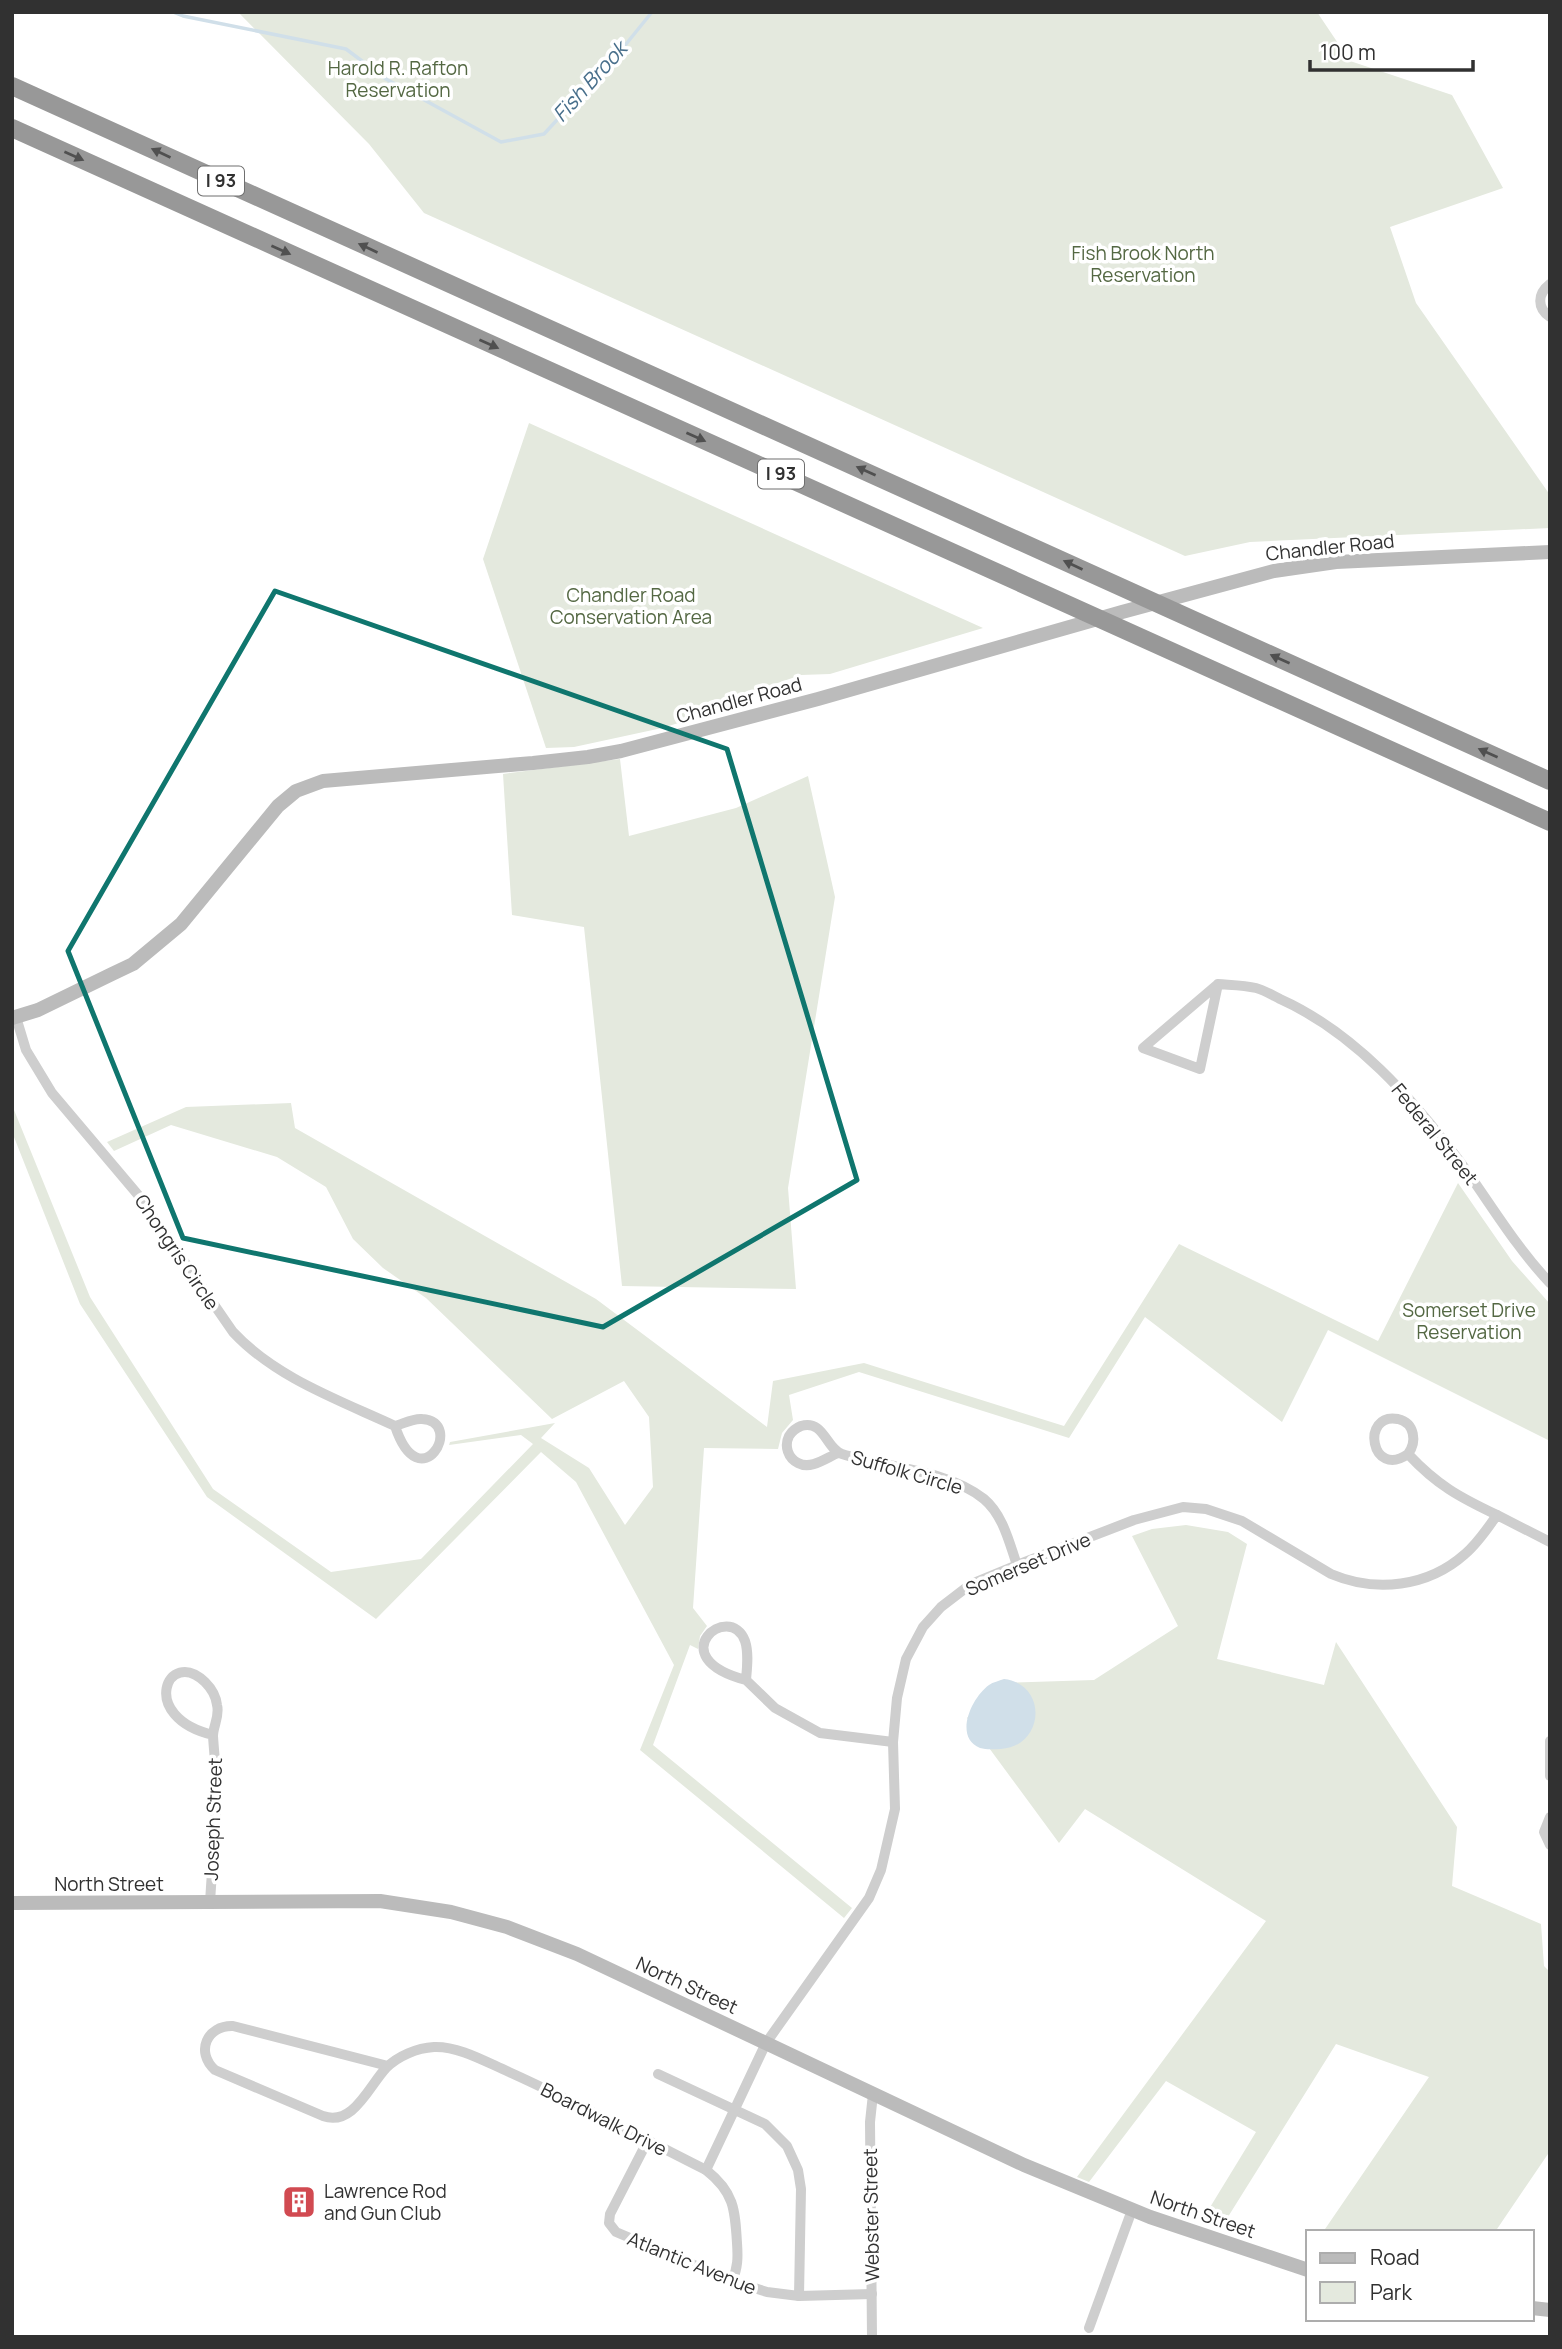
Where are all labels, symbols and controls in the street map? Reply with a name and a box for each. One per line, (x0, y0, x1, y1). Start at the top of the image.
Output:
scale bar (1310, 28, 1473, 72)
water label: Fish Brook (546, 33, 634, 127)
text: 100 m (1320, 38, 1376, 66)
park label: Harold R. Rafton Reservation (328, 55, 468, 103)
one-way arrow (150, 147, 171, 158)
one-way arrow (64, 151, 85, 162)
road number: I 93 (198, 166, 244, 196)
park label: Fish Brook North Reservation (1071, 240, 1215, 288)
one-way arrow (357, 242, 378, 253)
one-way arrow (271, 245, 292, 256)
one-way arrow (479, 338, 499, 350)
one-way arrow (686, 432, 707, 443)
road number: I 93 (758, 460, 804, 488)
one-way arrow (856, 465, 876, 477)
street label: Chandler Road (1264, 527, 1396, 567)
one-way arrow (1063, 559, 1083, 571)
park label: Chandler Road Conservation Area (550, 582, 712, 630)
one-way arrow (1270, 653, 1291, 664)
street label: Chandler Road (673, 671, 805, 729)
one-way arrow (1477, 747, 1498, 758)
street label: Federal Street (1386, 1078, 1484, 1190)
street label: Chongris Circle (129, 1189, 225, 1315)
park label: Somerset Drive Reservation (1402, 1297, 1536, 1345)
street label: Suffolk Circle (848, 1444, 966, 1500)
street label: Somerset Drive (961, 1526, 1095, 1602)
street label: Joseph Street (198, 1757, 228, 1881)
street label: North Street (54, 1871, 164, 1897)
street label: North Street (632, 1950, 742, 2020)
street label: Boardwalk Drive (537, 2076, 671, 2162)
street label: Webster Street (857, 2148, 885, 2282)
place label: Lawrence Rod and Gun Club (324, 2178, 447, 2226)
building icon: Lawrence Rod and Gun Club (280, 2183, 318, 2221)
street label: North Street (1147, 2184, 1259, 2244)
street label: Atlantic Avenue (624, 2225, 760, 2301)
legend (1306, 2230, 1534, 2321)
text: Road (1370, 2243, 1420, 2271)
text: Park (1370, 2278, 1412, 2306)

